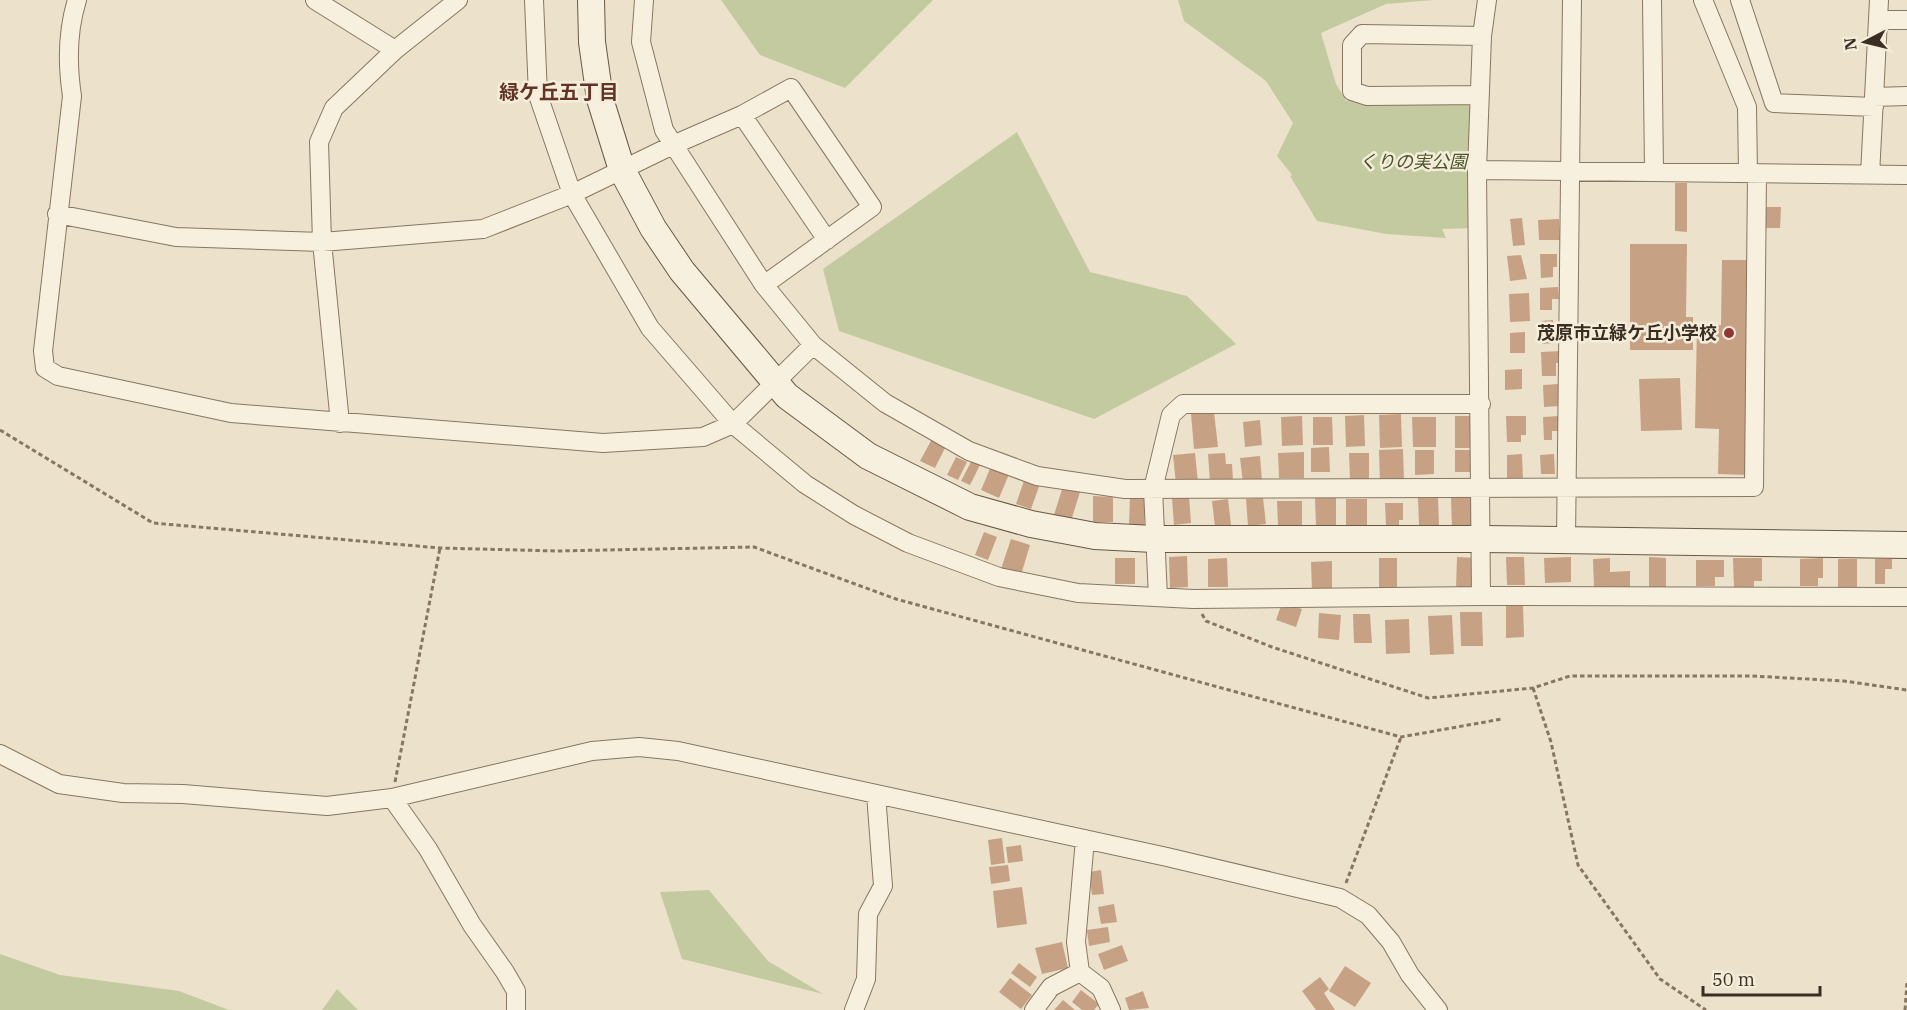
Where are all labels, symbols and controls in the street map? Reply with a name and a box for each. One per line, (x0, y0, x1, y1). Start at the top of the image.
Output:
north arrow (1835, 12, 1895, 72)
text: N (1839, 36, 1861, 51)
district label: 緑ケ丘五丁目 (499, 78, 619, 105)
park label: くりの実公園 (1359, 150, 1470, 173)
place label: 茂原市立緑ケ丘小学校 (1537, 321, 1717, 344)
marker: 茂原市立緑ケ丘小学校 (1722, 326, 1736, 340)
scale bar (1703, 959, 1820, 997)
text: 50 m (1712, 968, 1755, 991)

